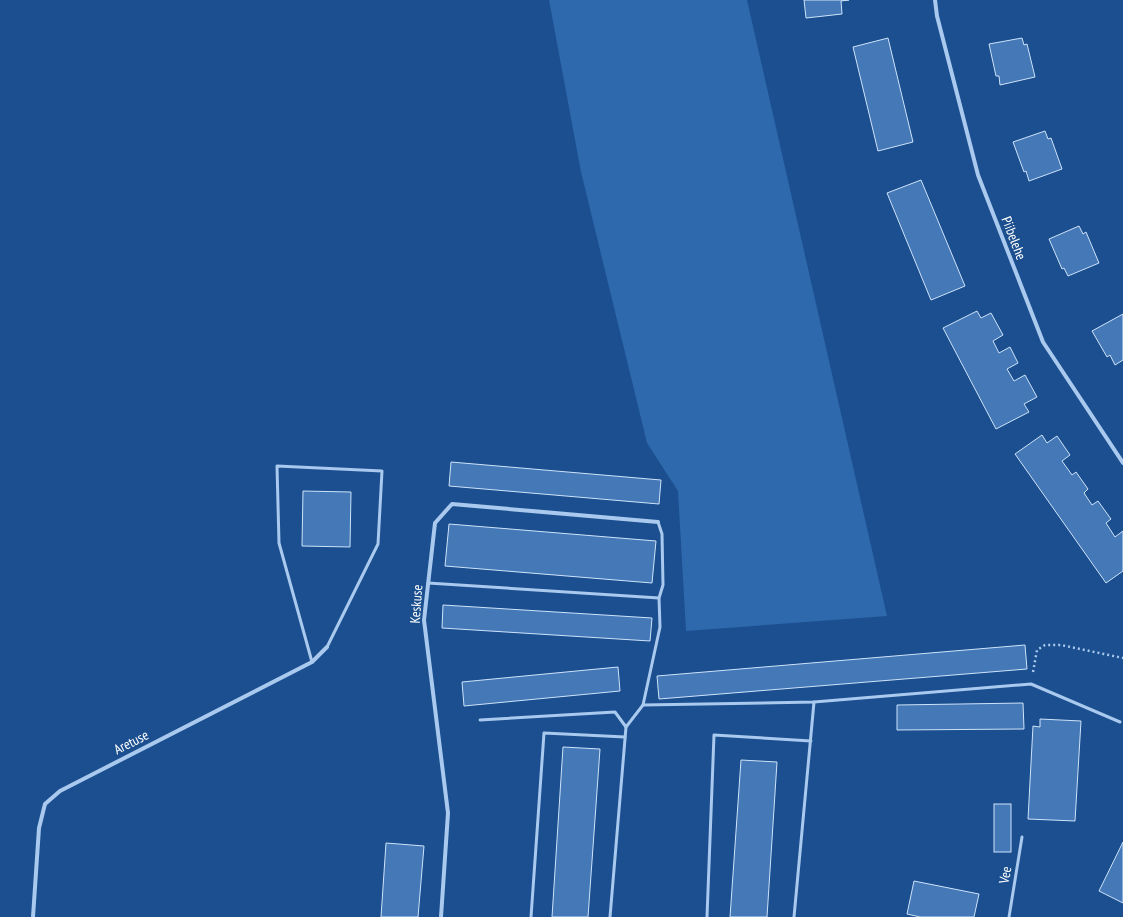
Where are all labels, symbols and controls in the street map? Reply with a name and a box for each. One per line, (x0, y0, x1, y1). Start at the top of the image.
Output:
street label: Piibelehe (997, 214, 1031, 263)
street label: Keskuse (406, 584, 426, 624)
street label: Aretuse (111, 726, 152, 758)
street label: Vee (995, 865, 1015, 886)

